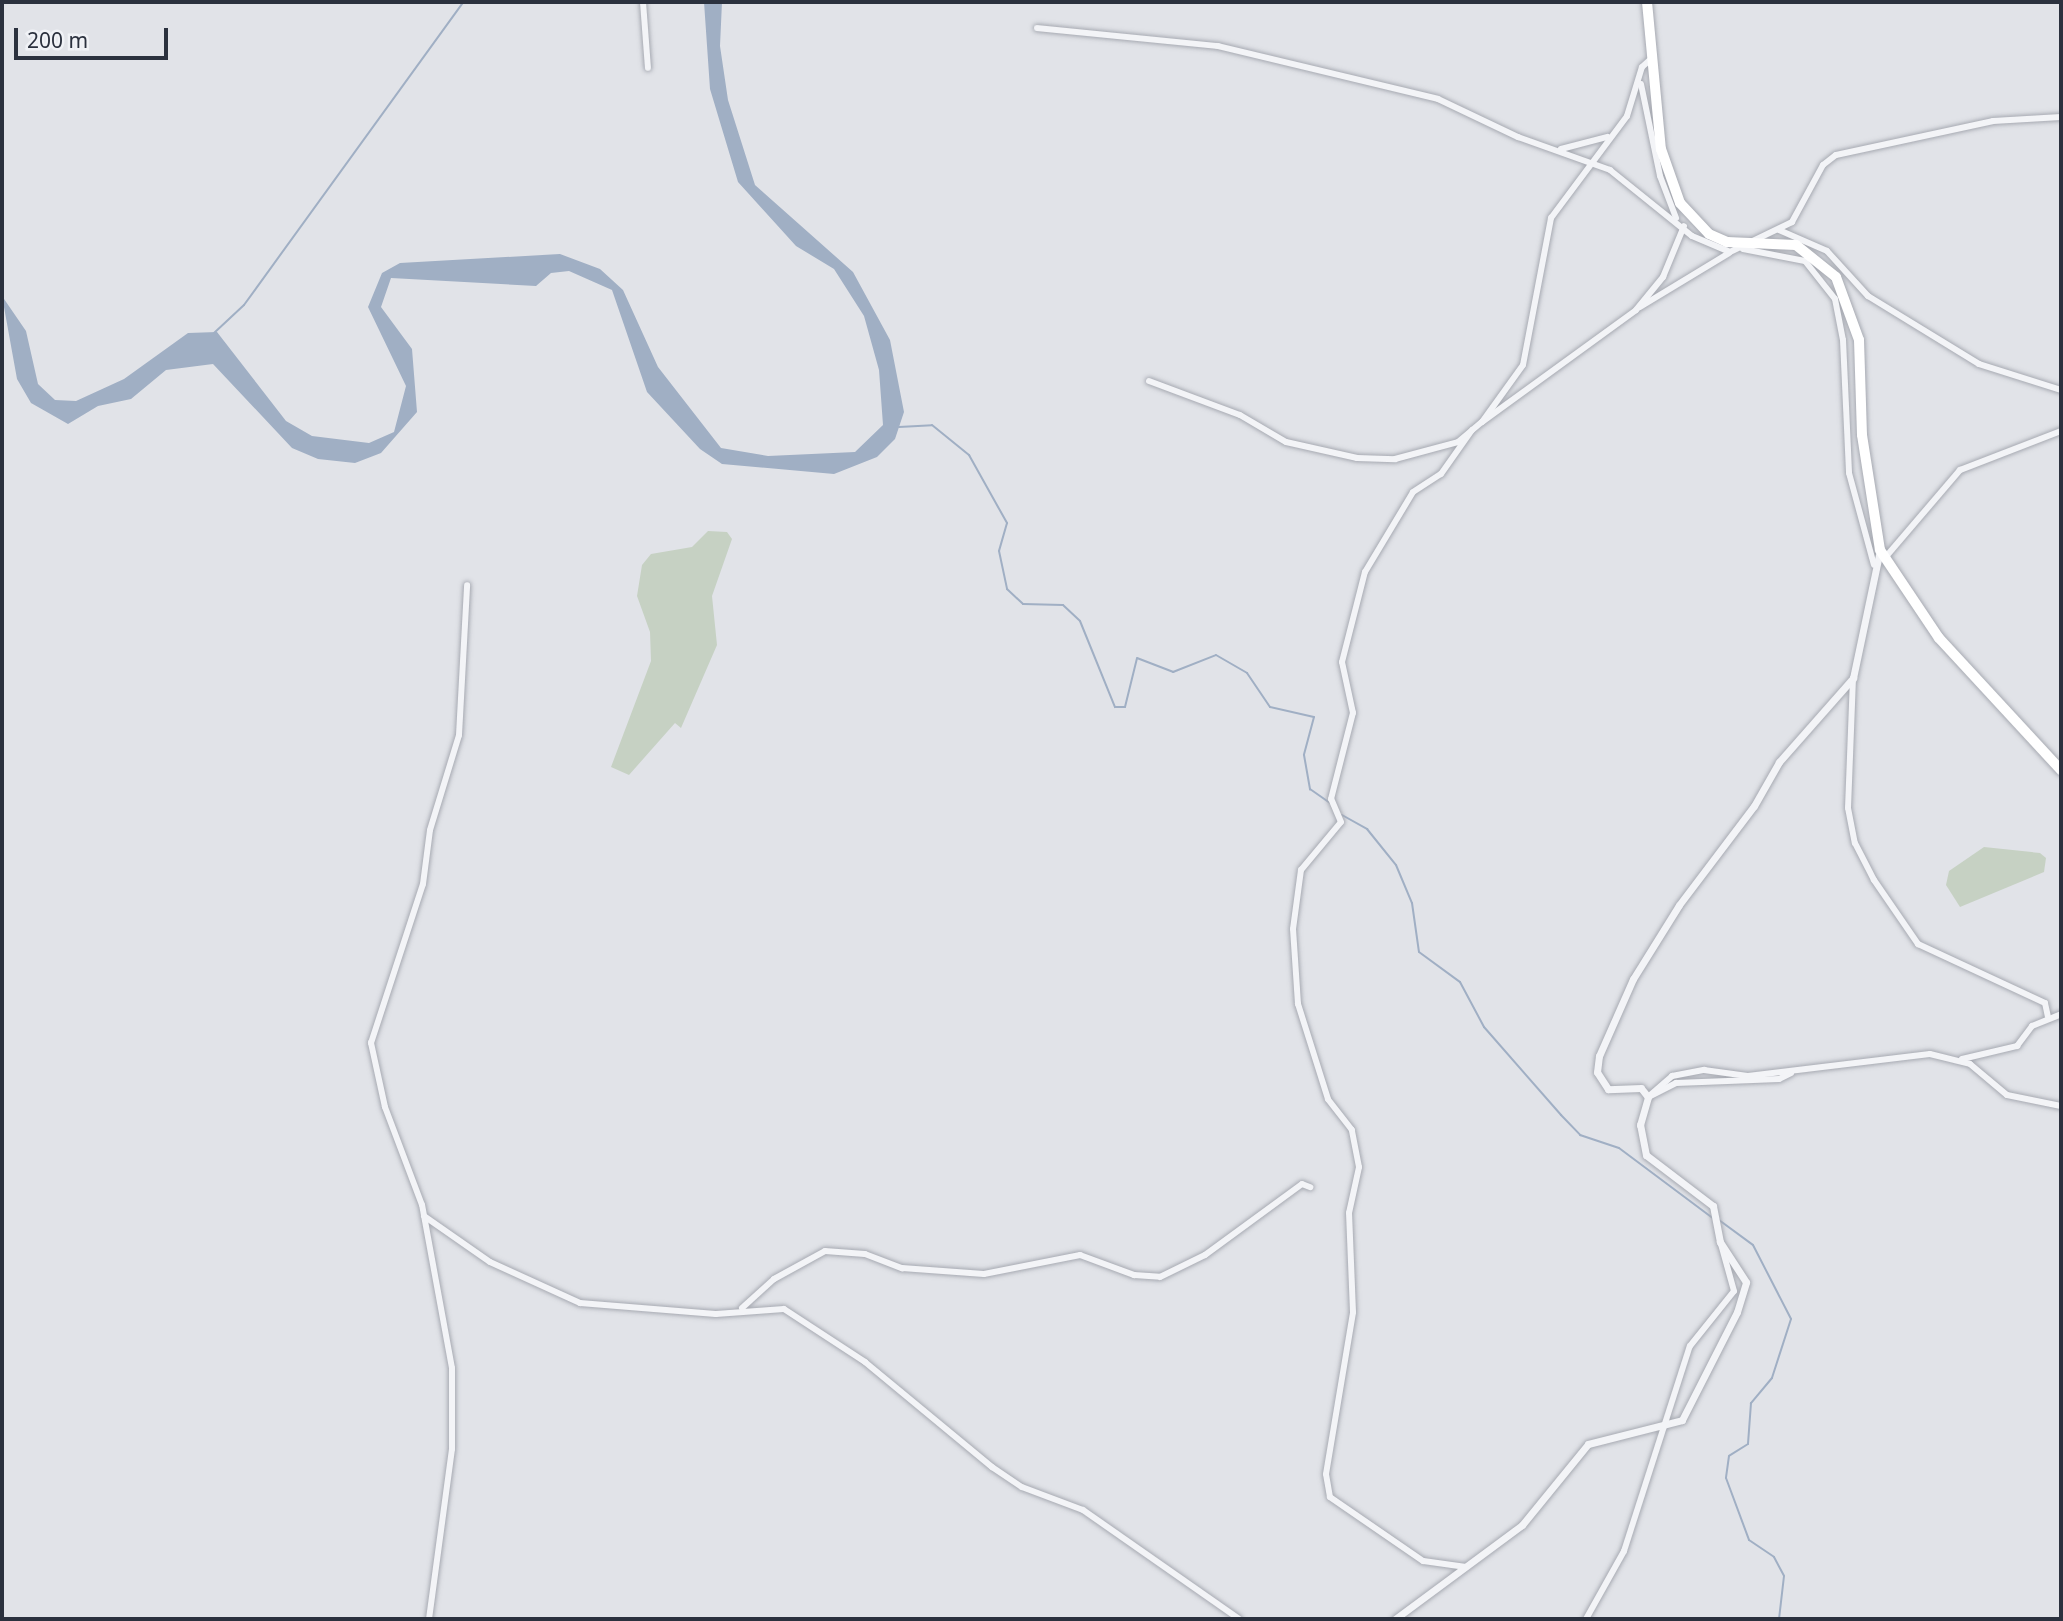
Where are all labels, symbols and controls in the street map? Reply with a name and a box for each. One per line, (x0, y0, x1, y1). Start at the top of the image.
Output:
scale bar (18, 14, 172, 58)
text: 200 m (27, 26, 88, 54)

